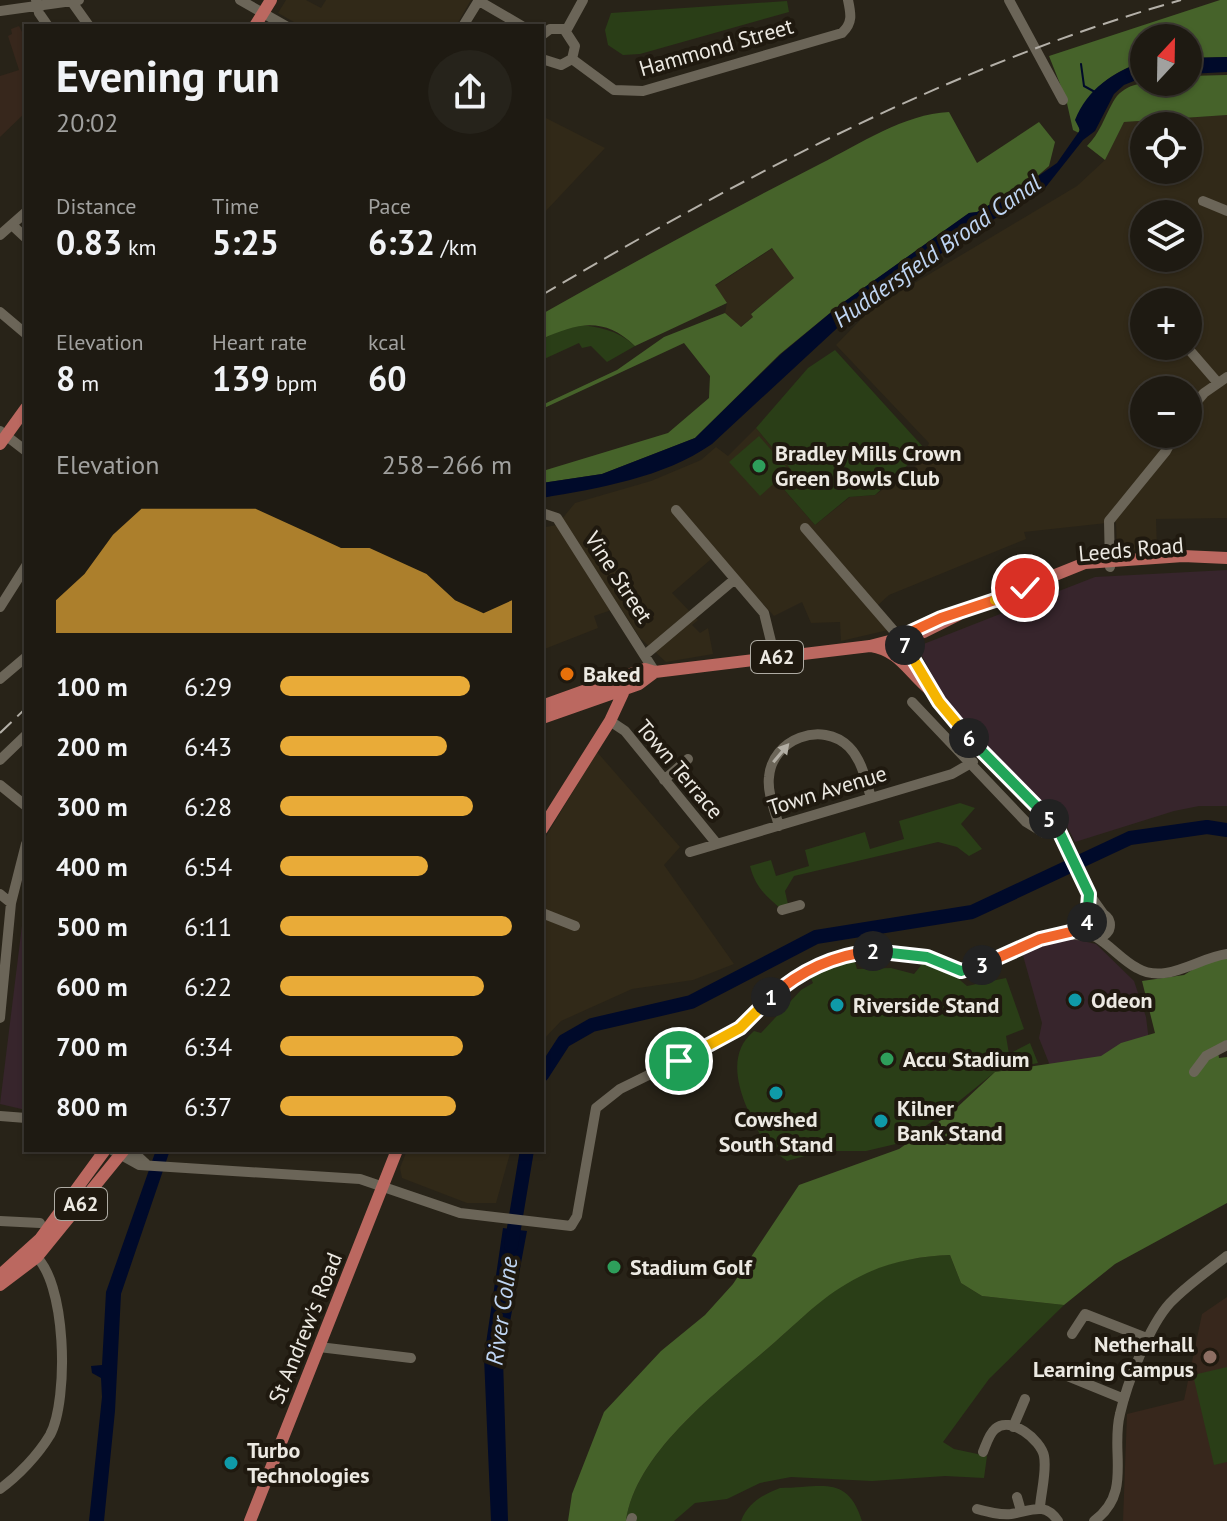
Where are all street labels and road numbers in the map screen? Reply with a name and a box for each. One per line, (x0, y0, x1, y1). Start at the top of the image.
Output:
street label: Hammond Street (636, 11, 797, 82)
street label: Vine Street (578, 525, 659, 629)
street label: Leeds Road (1077, 530, 1185, 568)
road number: A62 (751, 641, 803, 673)
street label: Town Terrace (630, 714, 730, 824)
street label: Town Avenue (764, 759, 890, 821)
road number: A62 (55, 1188, 107, 1220)
street label: St Andrew's Road (262, 1248, 348, 1408)

